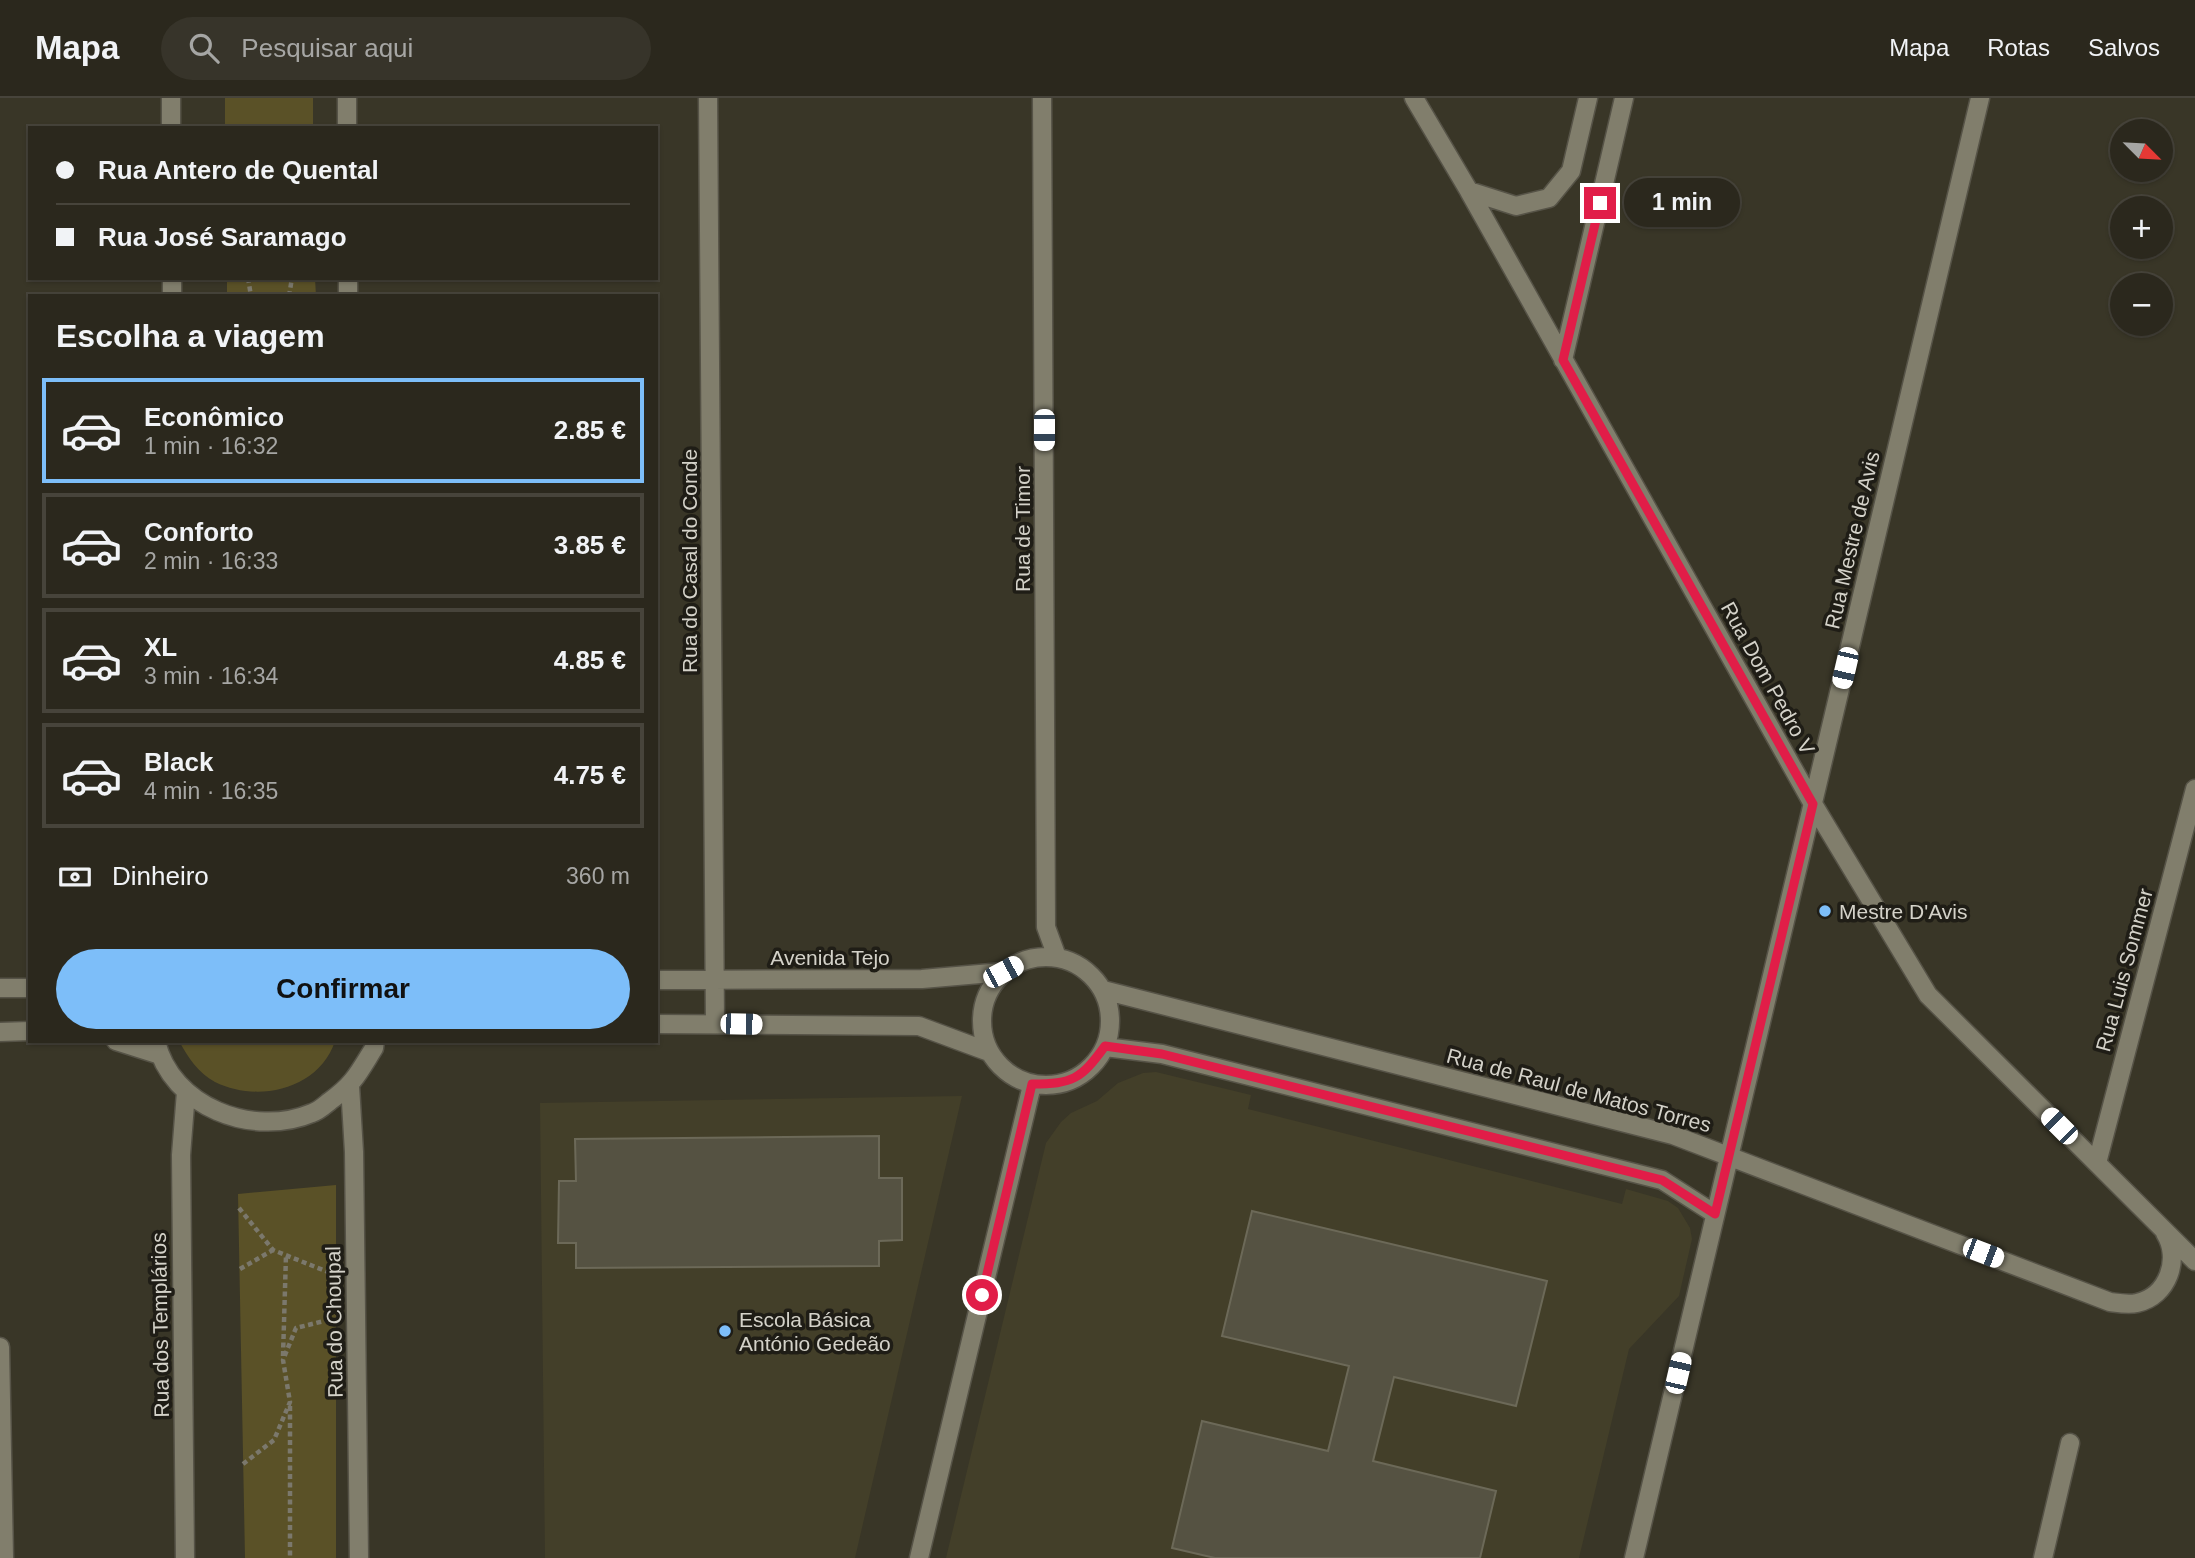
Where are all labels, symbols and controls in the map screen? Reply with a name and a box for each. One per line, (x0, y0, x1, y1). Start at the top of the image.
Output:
search box (161, 17, 651, 80)
text: Mapa (35, 29, 119, 66)
icon: search (185, 29, 223, 67)
text: Pesquisar aqui (241, 33, 413, 63)
text: Mapa (1889, 34, 1949, 61)
text: Rotas (1987, 34, 2050, 61)
text: Salvos (2088, 34, 2160, 61)
north arrow (2110, 119, 2174, 182)
map controls (2110, 119, 2173, 336)
text: Rua Antero de Quental (98, 155, 379, 185)
callout: 1 min (1624, 178, 1740, 228)
route end (1584, 187, 1616, 219)
text: 1 min (1652, 189, 1712, 215)
button: + (2110, 196, 2173, 259)
text: Rua José Saramago (98, 222, 347, 252)
button: − (2110, 273, 2173, 336)
text: Escolha a viagem (56, 318, 325, 354)
icon: car (60, 399, 123, 462)
text: Econômico (144, 402, 284, 432)
car (1034, 409, 1055, 451)
text: 2.85 € (554, 415, 626, 445)
text: 1 min · 16:32 (144, 433, 278, 459)
street label: Rua do Casal do Conde (678, 449, 701, 673)
street label: Rua Mestre de Avis (1820, 449, 1884, 631)
street label: Rua de Timor (1011, 466, 1034, 592)
icon: car (60, 514, 123, 577)
text: Conforto (144, 517, 254, 547)
text: 3.85 € (554, 530, 626, 560)
text: 2 min · 16:33 (144, 548, 278, 574)
street label: Rua Dom Pedro V (1717, 598, 1819, 758)
icon: car (60, 629, 123, 692)
text: XL (144, 632, 177, 662)
text: 4.85 € (554, 645, 626, 675)
car (1831, 645, 1860, 691)
text: 3 min · 16:34 (144, 663, 278, 689)
icon: car (60, 744, 123, 807)
text: Black (144, 747, 213, 777)
text: 4.75 € (554, 760, 626, 790)
text: 4 min · 16:35 (144, 778, 278, 804)
icon: cash (56, 858, 94, 896)
text: Dinheiro (112, 861, 209, 891)
text: 360 m (566, 863, 630, 889)
street label: Rua Luis Sommer (2091, 886, 2157, 1054)
place label: Mestre D'Avis (1839, 900, 1967, 923)
marker: Mestre D'Avis (1817, 903, 1833, 919)
street label: Avenida Tejo (770, 946, 890, 969)
button: Confirmar (56, 949, 630, 1029)
car (980, 953, 1027, 991)
car (720, 1013, 763, 1035)
street label: Rua de Raul de Matos Torres (1444, 1044, 1714, 1136)
car (2037, 1104, 2082, 1148)
street label: Rua dos Templários (147, 1232, 173, 1418)
car (1960, 1236, 2007, 1270)
street label: Rua do Choupal (321, 1246, 347, 1398)
route start (966, 1279, 998, 1311)
place label: Escola Básica António Gedeão (739, 1308, 891, 1355)
marker: Escola Básica António Gedeão (717, 1323, 733, 1339)
car (1664, 1350, 1693, 1396)

